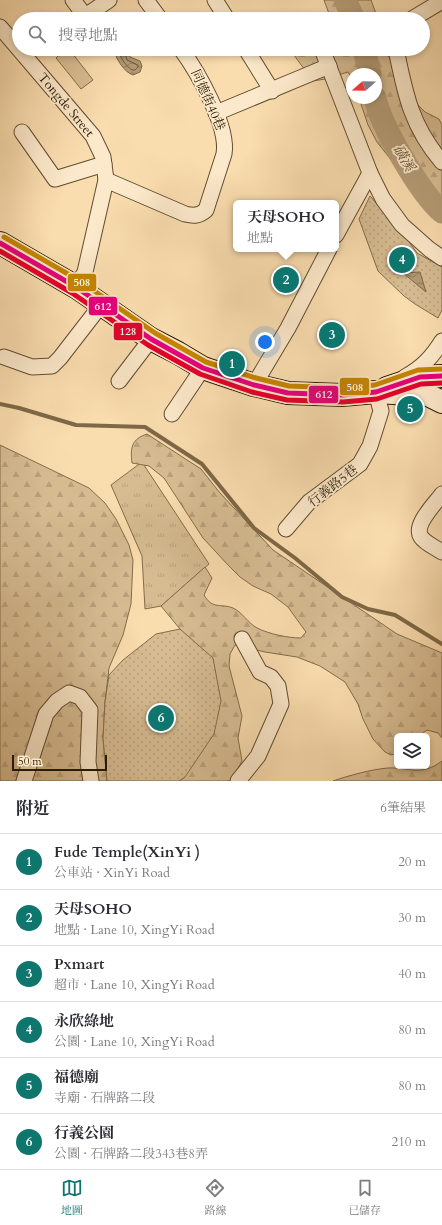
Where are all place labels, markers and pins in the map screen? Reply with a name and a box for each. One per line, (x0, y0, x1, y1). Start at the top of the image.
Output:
pin: 4 (389, 245, 415, 275)
pin: 2 (273, 265, 299, 295)
pin: 3 (319, 320, 345, 350)
pin: 1 (219, 349, 245, 379)
pin: 5 (397, 394, 423, 424)
pin: 6 (148, 703, 174, 733)

